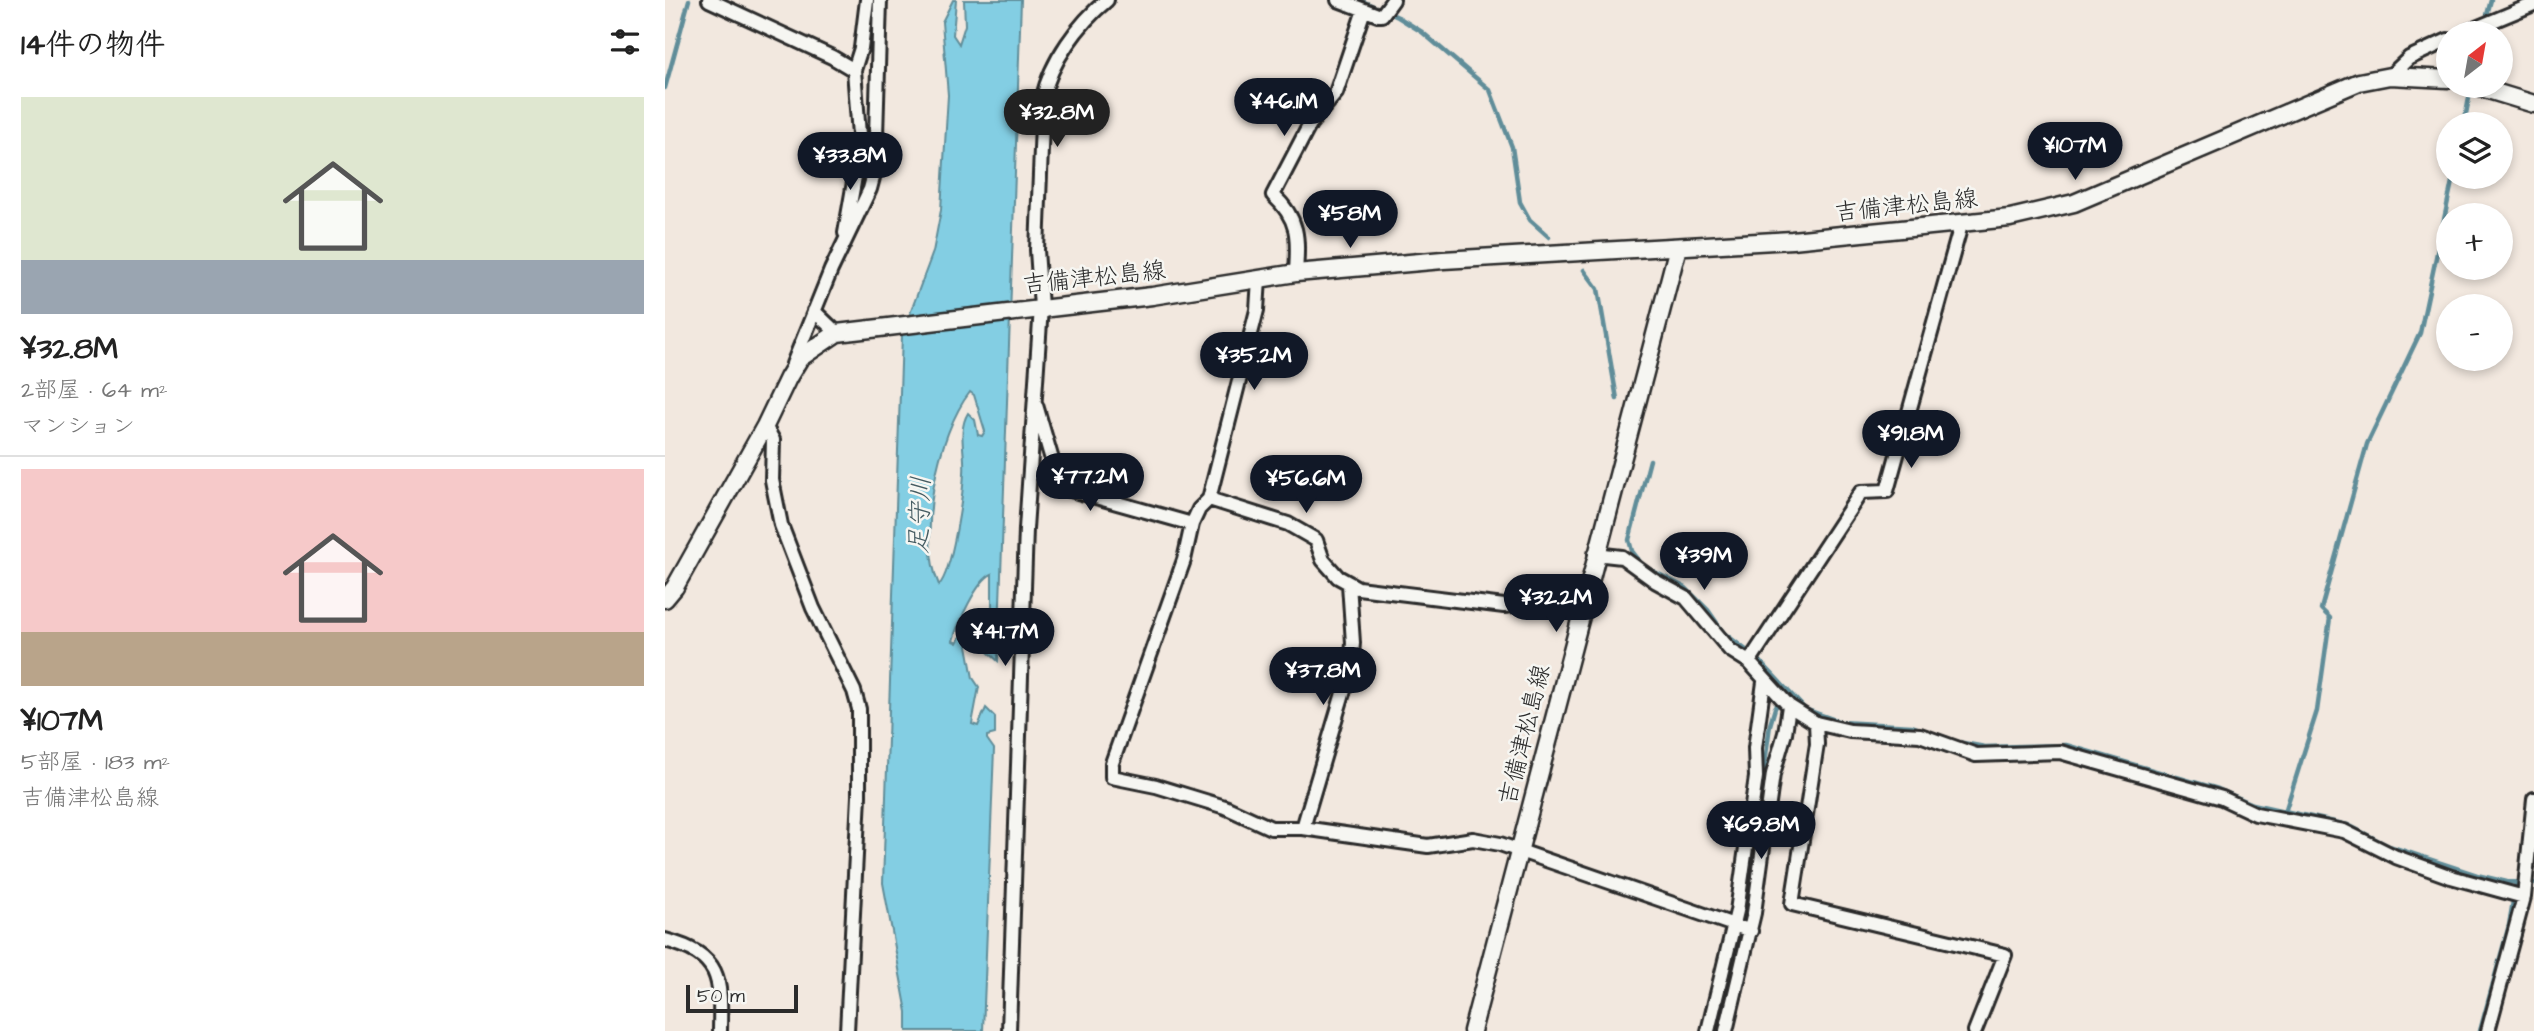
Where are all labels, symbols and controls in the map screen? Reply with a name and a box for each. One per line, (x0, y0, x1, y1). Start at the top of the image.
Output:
north arrow (2436, 21, 2513, 98)
map controls (2436, 21, 2513, 371)
icon: filters (606, 23, 644, 61)
text: 14件の物件 (21, 24, 165, 66)
pin: ¥46.1M (1227, 78, 1341, 138)
text: ¥46.1M (1250, 85, 1318, 117)
pin: ¥32.8M (1000, 90, 1114, 149)
text: ¥32.8M (1020, 96, 1094, 128)
button: layers (2436, 112, 2513, 189)
pin: ¥107M (2026, 122, 2124, 182)
text: ¥107M (2044, 129, 2106, 161)
pin: ¥33.8M (793, 132, 907, 192)
text: ¥33.8M (814, 139, 886, 171)
icon: home (270, 143, 396, 269)
street label: 吉備津松島線 (1833, 182, 1979, 230)
pin: ¥58M (1309, 190, 1391, 250)
text: ¥58M (1319, 197, 1381, 229)
button: + (2436, 203, 2513, 280)
street label: 吉備津松島線 (1021, 254, 1167, 302)
button: − (2436, 294, 2513, 371)
text: ¥32.8M (21, 328, 118, 370)
pin: ¥35.2M (1197, 332, 1311, 392)
text: ¥35.2M (1216, 339, 1292, 371)
text: 2部屋 · 64 m² (21, 374, 168, 406)
text: マンション (21, 410, 135, 442)
pin: ¥91.8M (1854, 410, 1968, 470)
text: ¥91.8M (1878, 417, 1944, 449)
pin: ¥77.2M (1033, 454, 1147, 513)
pin: ¥56.6M (1249, 456, 1363, 515)
text: ¥77.2M (1052, 460, 1128, 492)
text: ¥56.6M (1266, 462, 1346, 494)
water label: 足守川 (901, 475, 939, 555)
icon: home (270, 515, 396, 641)
pin: ¥39M (1663, 532, 1745, 592)
text: ¥39M (1676, 539, 1732, 571)
pin: ¥32.2M (1499, 574, 1613, 634)
text: ¥32.2M (1520, 581, 1592, 613)
pin: ¥41.7M (948, 608, 1062, 668)
text: ¥41.7M (971, 615, 1039, 647)
pin: ¥37.8M (1266, 648, 1380, 707)
text: ¥37.8M (1285, 654, 1361, 686)
street label: 吉備津松島線 (1491, 661, 1559, 809)
text: ¥107M (21, 700, 103, 742)
text: 5部屋 · 183 m² (21, 746, 170, 778)
text: 吉備津松島線 (21, 782, 159, 814)
pin: ¥69.8M (1704, 802, 1818, 861)
text: ¥69.8M (1723, 808, 1799, 840)
scale bar (686, 982, 798, 1014)
text: 50 m (697, 983, 745, 1010)

